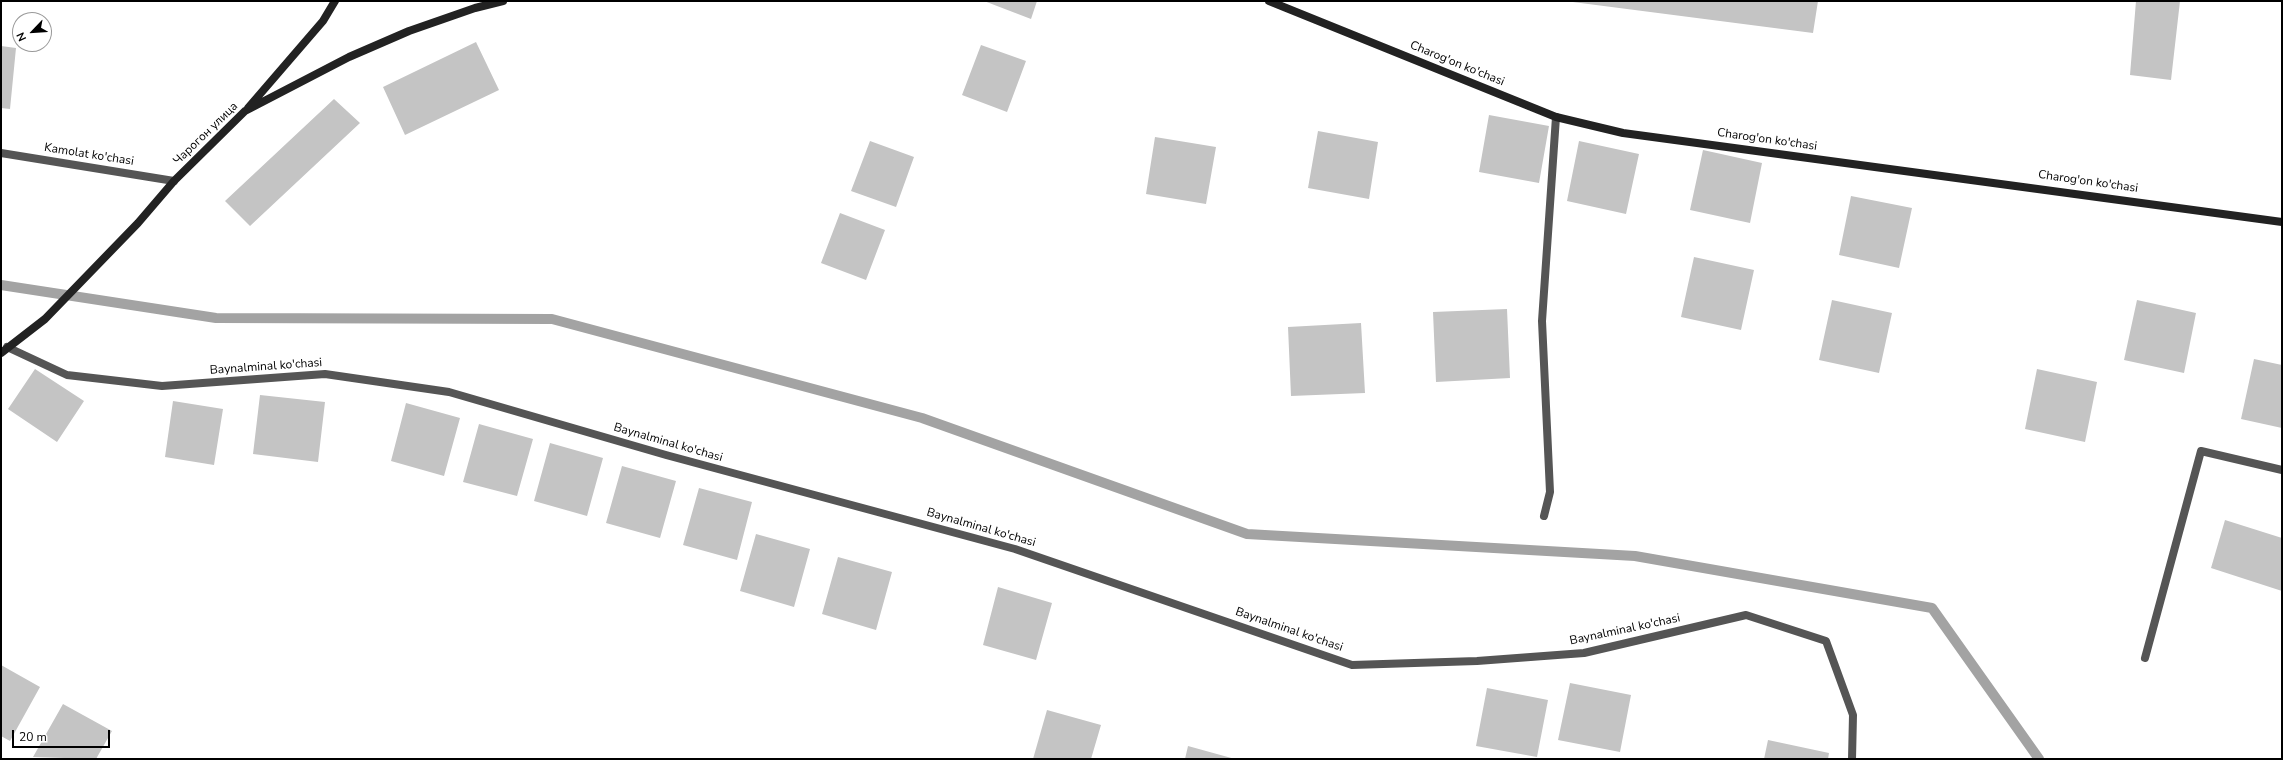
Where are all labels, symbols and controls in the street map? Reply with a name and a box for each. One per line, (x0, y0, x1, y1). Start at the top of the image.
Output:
north arrow (12, 12, 52, 52)
text: N (13, 30, 30, 44)
street label: Charog'on ko'chasi (1408, 38, 1506, 90)
street label: Чарогон улица (171, 100, 241, 168)
street label: Charog'on ko'chasi (1716, 126, 1818, 154)
street label: Kamolat ko'chasi (43, 141, 135, 169)
street label: Charog'on ko'chasi (2037, 168, 2139, 196)
street label: Baynalminal ko'chasi (209, 356, 323, 378)
street label: Baynalminal ko'chasi (612, 421, 724, 465)
street label: Baynalminal ko'chasi (925, 506, 1037, 550)
street label: Baynalminal ko'chasi (1233, 605, 1345, 655)
street label: Baynalminal ko'chasi (1568, 611, 1682, 649)
scale bar (14, 722, 112, 748)
text: 20 m (19, 729, 47, 745)

